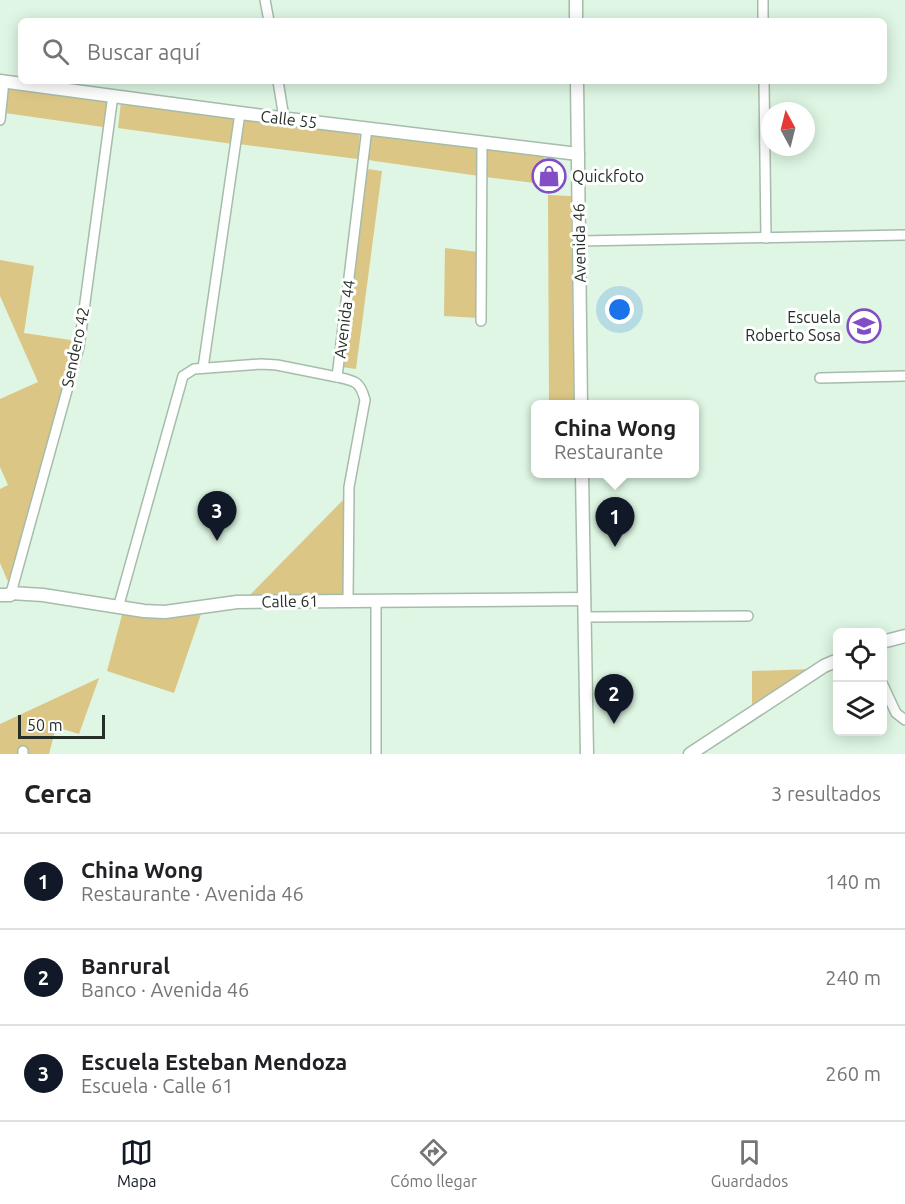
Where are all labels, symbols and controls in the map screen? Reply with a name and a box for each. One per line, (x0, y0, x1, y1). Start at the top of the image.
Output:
search box (18, 18, 887, 84)
icon: search (39, 35, 72, 68)
text: Buscar aquí (87, 39, 200, 64)
north arrow (761, 102, 815, 156)
street label: Calle 55 (260, 107, 318, 131)
shop icon: Quickfoto (531, 158, 567, 194)
place label: Quickfoto (572, 167, 644, 185)
street label: Avenida 46 (569, 203, 589, 283)
street label: Avenida 44 (330, 279, 358, 359)
your location (605, 295, 634, 324)
street label: Sendero 42 (58, 305, 92, 389)
place label: Escuela Roberto Sosa (745, 308, 841, 344)
school or university icon: Escuela Roberto Sosa (846, 308, 882, 344)
popup (531, 400, 699, 478)
text: China Wong (554, 415, 676, 440)
text: Restaurante (554, 440, 664, 463)
pin: 3 (198, 492, 236, 541)
pin: 1 (596, 498, 634, 547)
street label: Calle 61 (261, 592, 319, 610)
map controls (833, 628, 887, 736)
button: locate (833, 628, 887, 682)
pin: 2 (594, 674, 634, 724)
button: layers (833, 682, 887, 736)
scale bar (18, 712, 105, 740)
text: 50 m (27, 716, 63, 734)
text: Cerca (24, 779, 92, 808)
text: 3 resultados (771, 782, 881, 805)
text: China Wong (81, 857, 203, 882)
text: 1 (38, 870, 49, 893)
text: 140 m (825, 870, 881, 893)
text: Restaurante · Avenida 46 (81, 882, 304, 905)
text: Banrural (81, 953, 170, 978)
text: 2 (38, 966, 49, 989)
text: 240 m (825, 966, 881, 989)
text: Banco · Avenida 46 (81, 978, 249, 1001)
text: Escuela Esteban Mendoza (81, 1049, 347, 1074)
text: 3 (38, 1062, 49, 1085)
text: 260 m (825, 1062, 881, 1085)
text: Escuela · Calle 61 (81, 1074, 234, 1097)
tab: Mapa (117, 1136, 157, 1190)
tab: Cómo llegar (390, 1136, 477, 1190)
tab: Guardados (711, 1136, 788, 1190)

